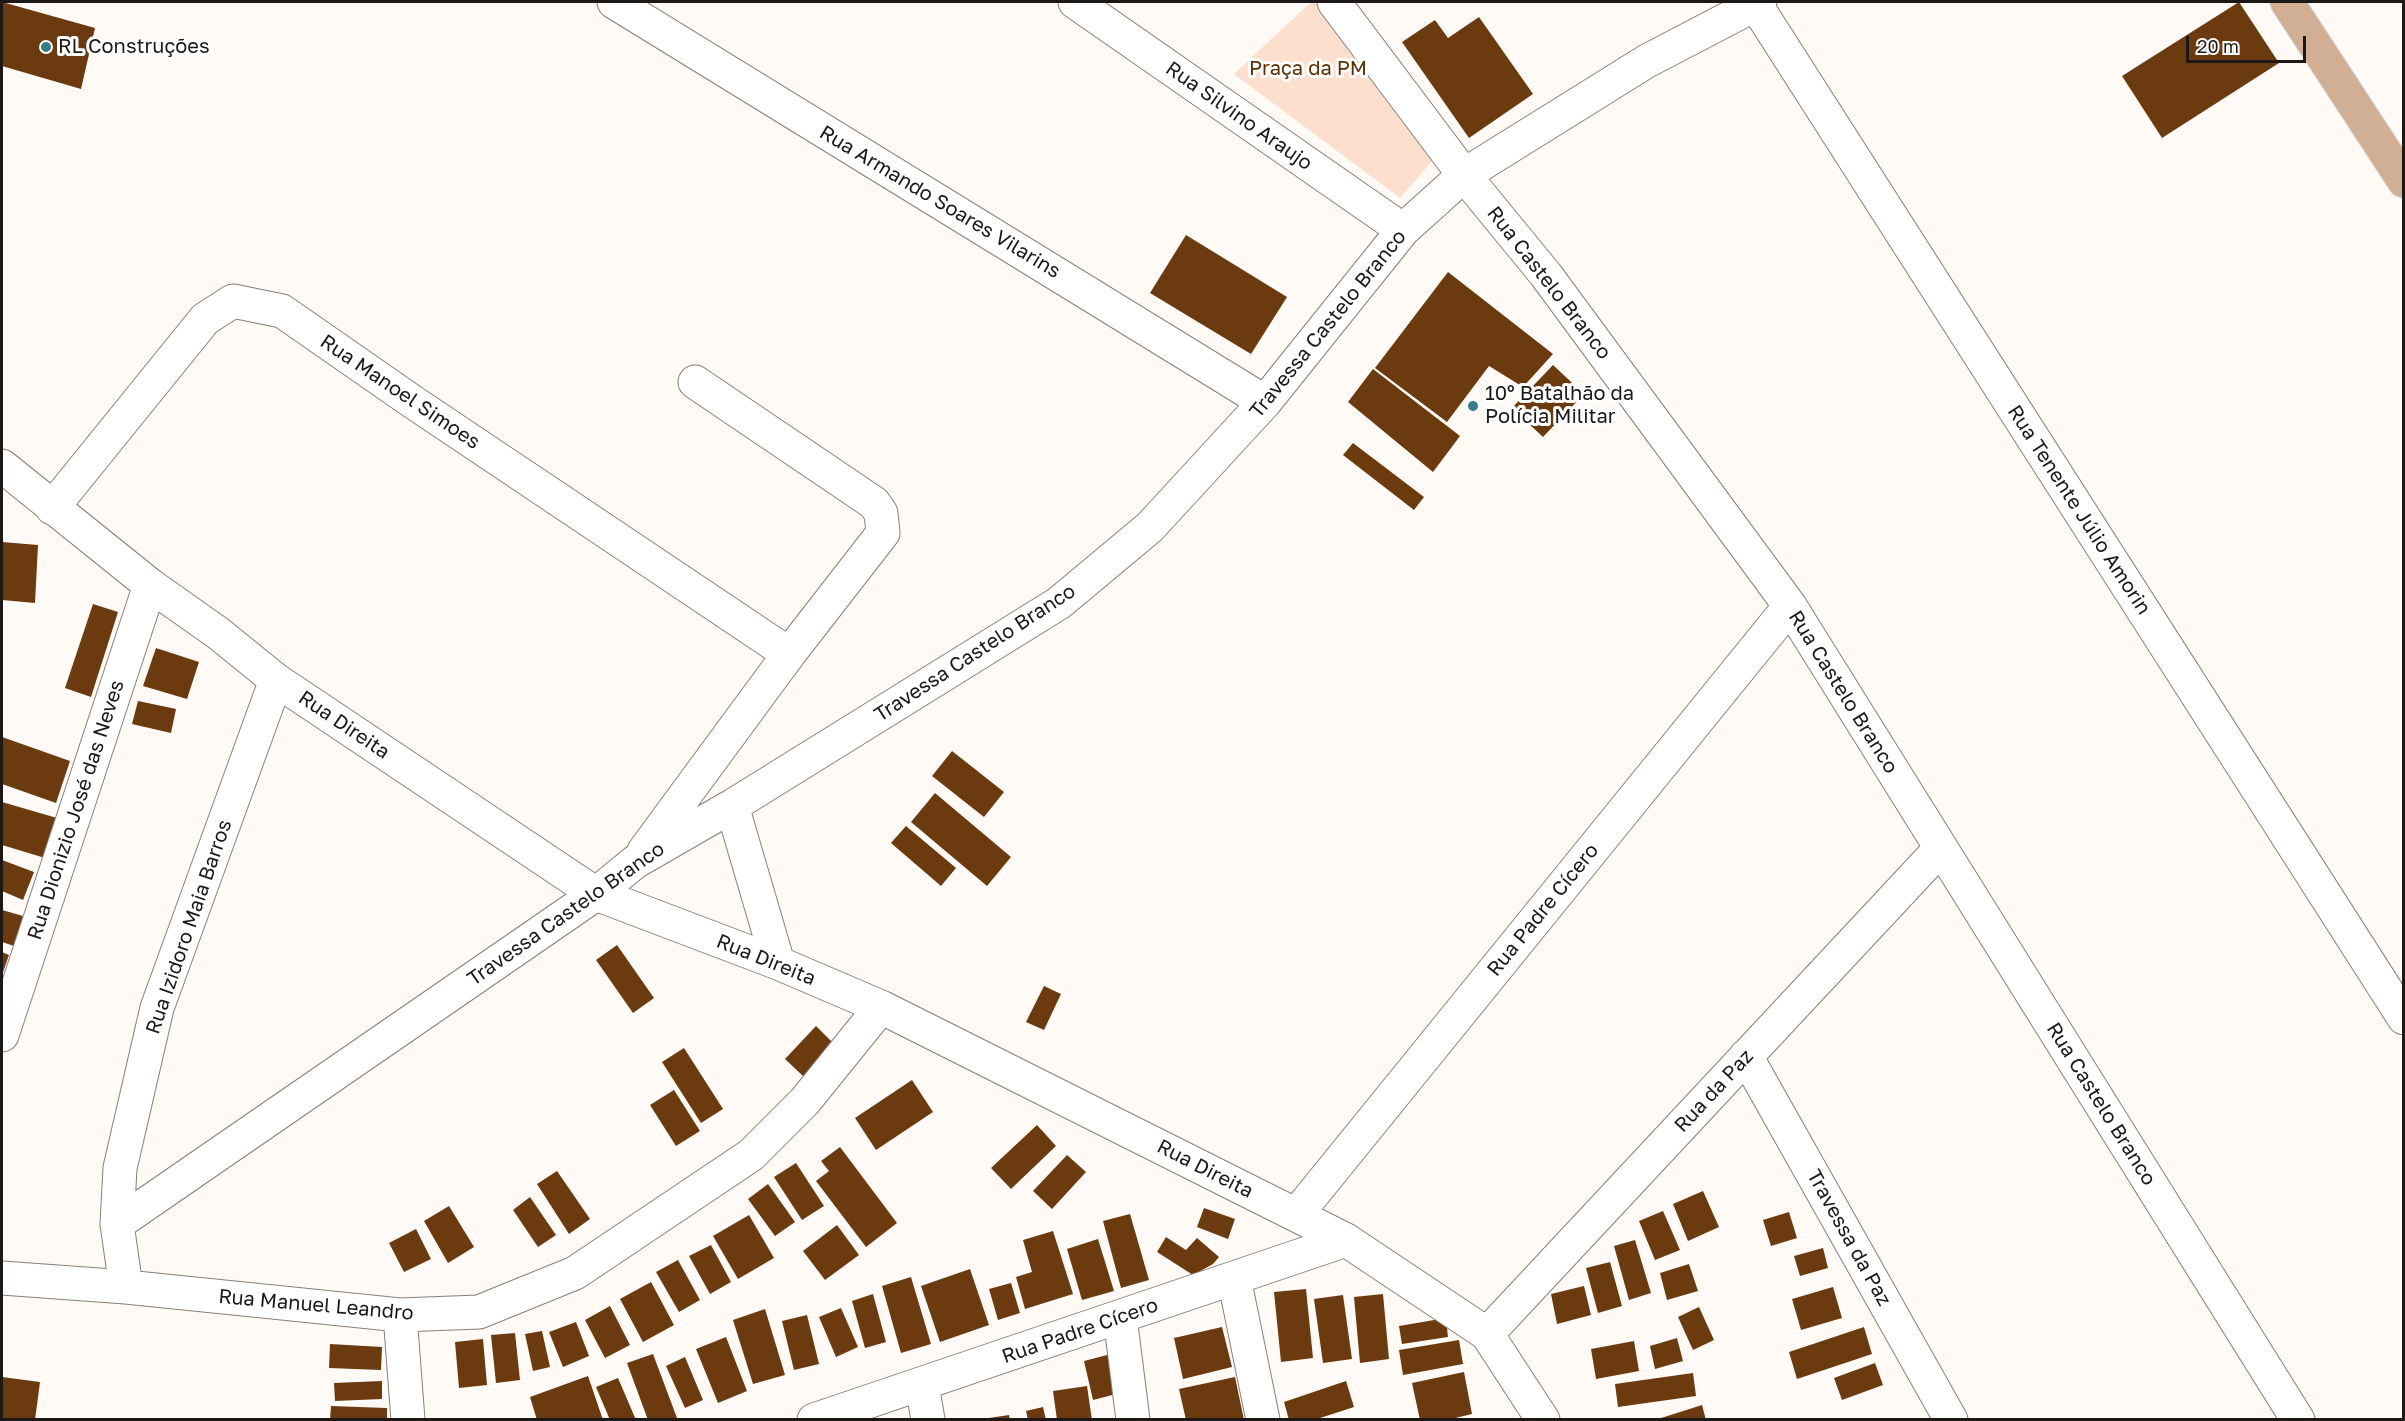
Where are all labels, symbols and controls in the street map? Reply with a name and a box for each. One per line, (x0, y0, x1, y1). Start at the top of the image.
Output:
scale bar (2189, 24, 2309, 62)
place label: RL Construções (58, 35, 209, 59)
text: 20 m (2197, 35, 2239, 57)
marker: RL Construções (39, 40, 53, 54)
street label: Rua Silvino Araujo (1161, 56, 1317, 176)
park label: Praça da PM (1249, 57, 1367, 81)
street label: Rua Armando Soares Vilarins (815, 120, 1065, 284)
street label: Rua Castelo Branco (1482, 202, 1616, 364)
street label: Travessa Castelo Branco (1245, 225, 1411, 423)
street label: Rua Manoel Simoes (316, 330, 484, 454)
place label: 10º Batalhão da Polícia Militar (1485, 382, 1634, 429)
marker: 10º Batalhão da Polícia Militar (1466, 399, 1480, 413)
street label: Rua Tenente Júlio Amorin (2002, 401, 2156, 619)
street label: Travessa Castelo Branco (870, 579, 1080, 727)
street label: Rua Castelo Branco (1783, 606, 1903, 778)
street label: Rua Dionizio José das Neves (23, 677, 129, 943)
street label: Rua Direita (294, 686, 394, 764)
street label: Rua Izidoro Maia Barros (141, 817, 237, 1037)
street label: Travessa Castelo Branco (463, 837, 669, 991)
street label: Rua Padre Cícero (1482, 839, 1604, 981)
street label: Rua Direita (713, 929, 819, 991)
street label: Rua Castelo Branco (2041, 1018, 2161, 1190)
street label: Rua da Paz (1670, 1045, 1758, 1137)
street label: Rua Direita (1153, 1135, 1257, 1203)
street label: Travessa da Paz (1802, 1166, 1896, 1310)
street label: Rua Manuel Leandro (217, 1285, 415, 1325)
street label: Rua Padre Cícero (999, 1293, 1161, 1369)

